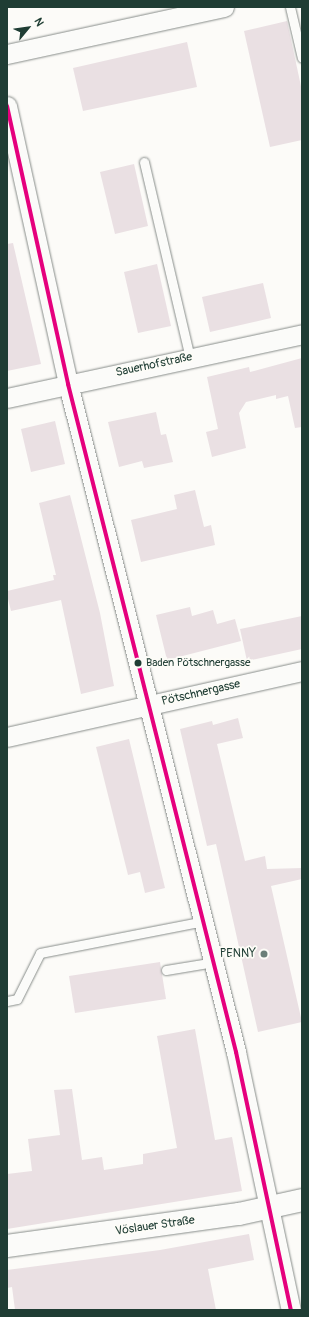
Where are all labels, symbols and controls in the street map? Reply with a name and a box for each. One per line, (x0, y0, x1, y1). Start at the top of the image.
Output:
north arrow (8, 8, 48, 48)
text: N (31, 16, 46, 28)
street label: Sauerhofstraße (114, 350, 194, 380)
place label: Baden Pötschnergasse (146, 656, 250, 670)
marker: Baden Pötschnergasse (133, 658, 143, 668)
street label: Pötschnergasse (160, 677, 242, 709)
place label: PENNY (220, 947, 256, 961)
marker: PENNY (259, 949, 269, 959)
street label: Vöslauer Straße (114, 1213, 196, 1239)

